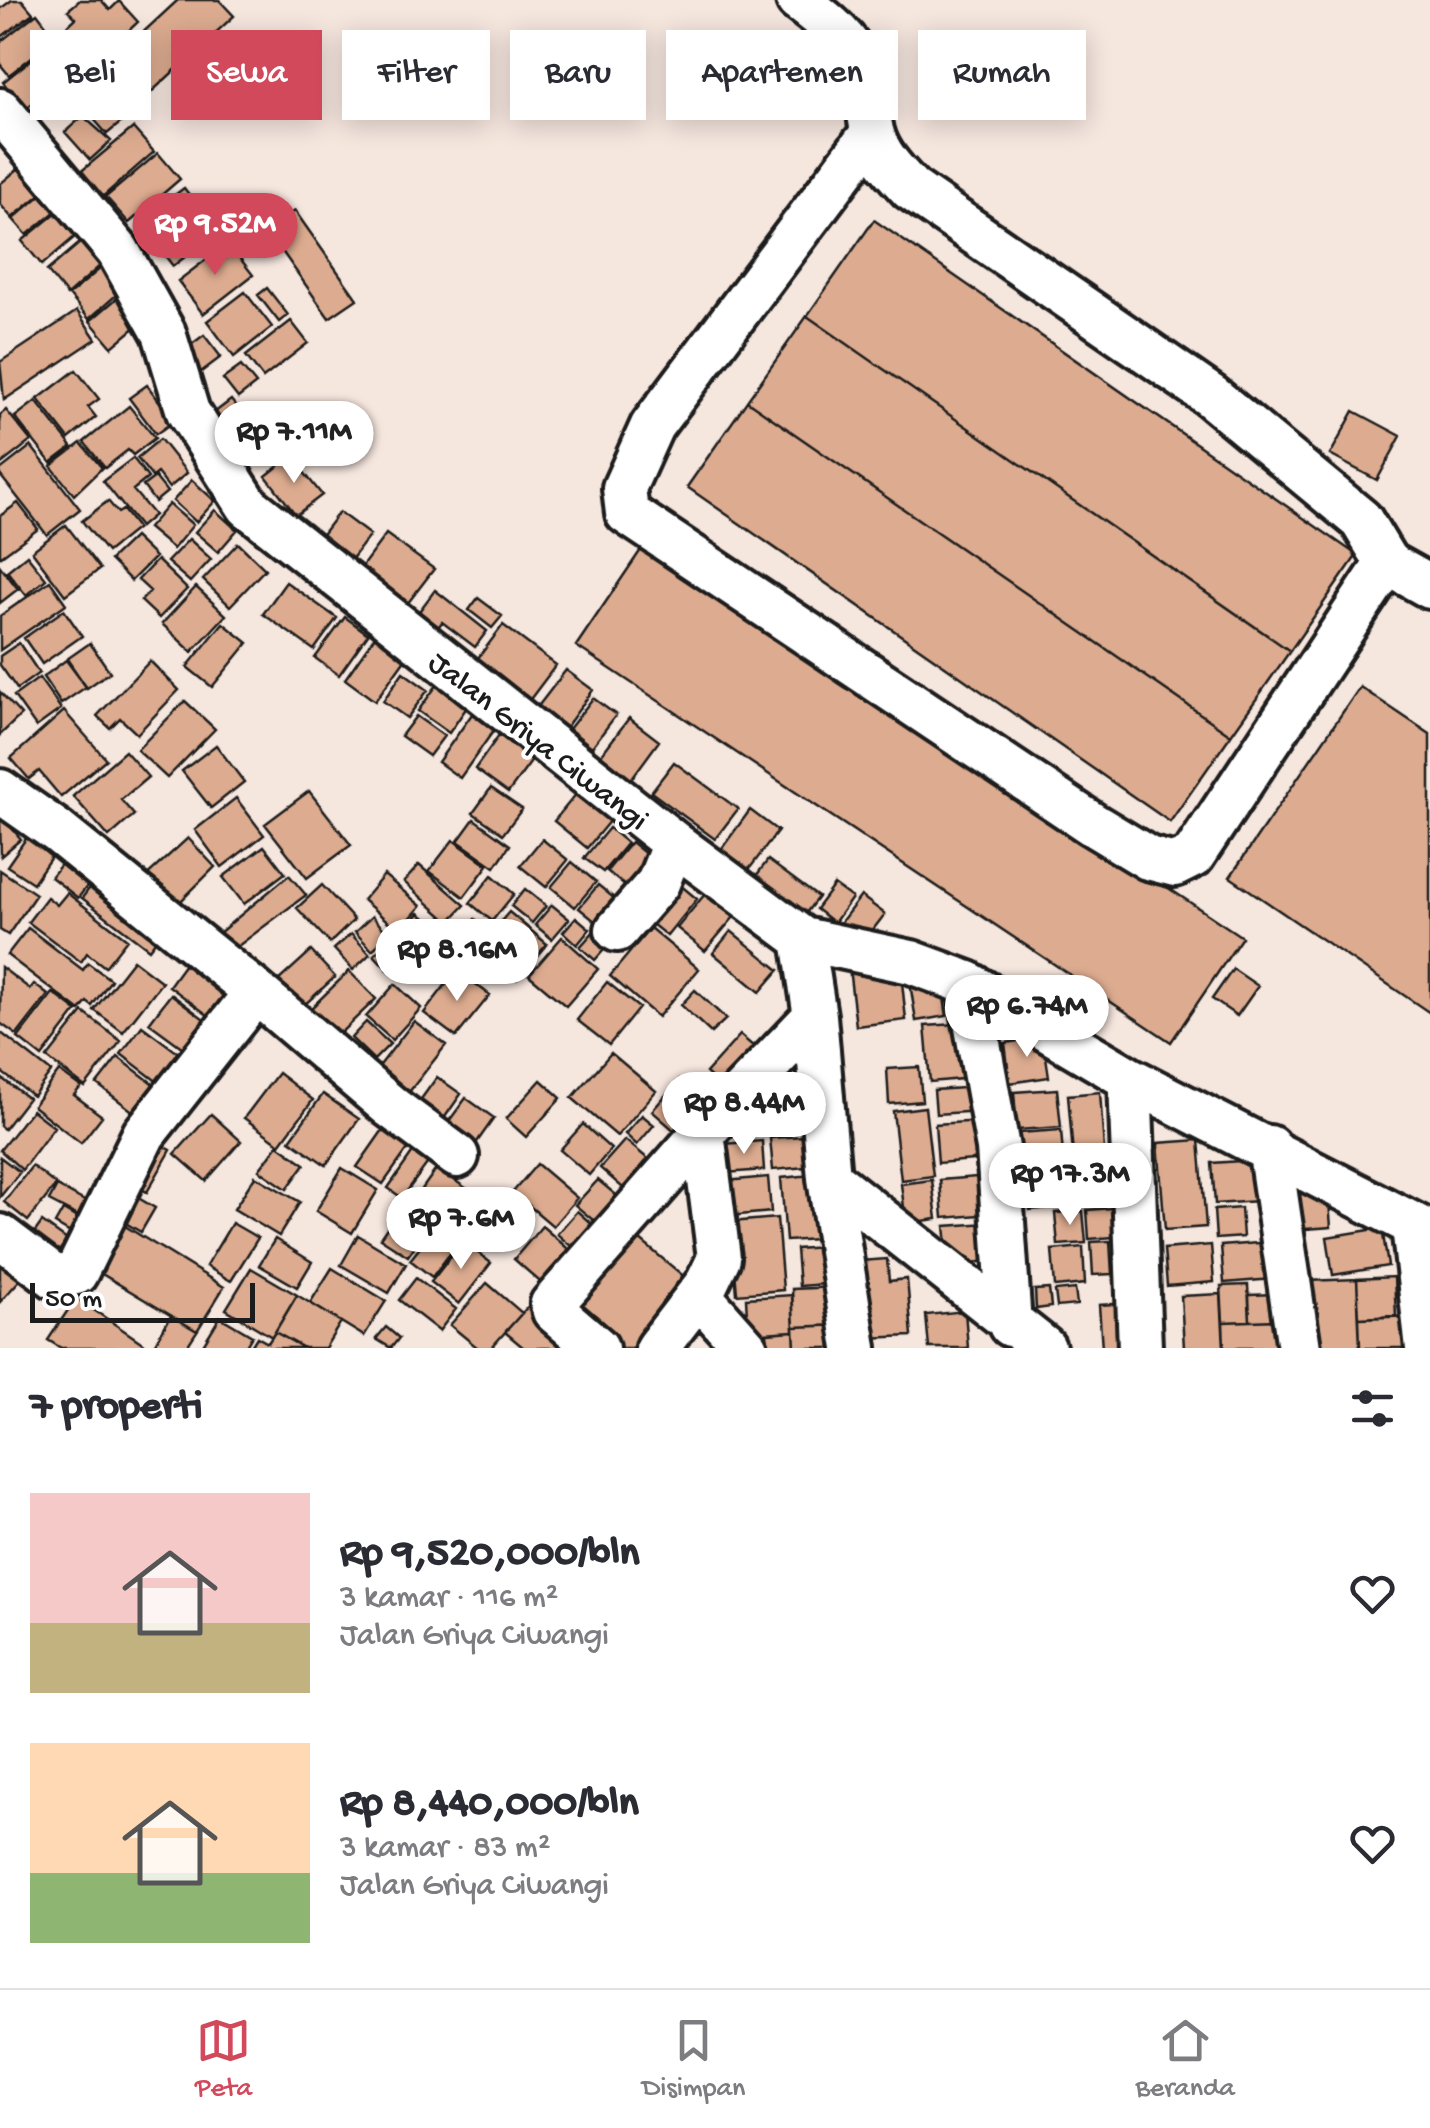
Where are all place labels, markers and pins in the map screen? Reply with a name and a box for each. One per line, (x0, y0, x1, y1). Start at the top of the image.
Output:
pin: Rp 9.52M (112, 193, 318, 278)
pin: Rp 7.11M (191, 401, 397, 486)
pin: Rp 8.16M (354, 919, 560, 1004)
pin: Rp 6.74M (924, 975, 1130, 1060)
pin: Rp 8.44M (641, 1072, 847, 1157)
pin: Rp 17.3M (967, 1143, 1173, 1228)
pin: Rp 7.6M (369, 1187, 553, 1272)

